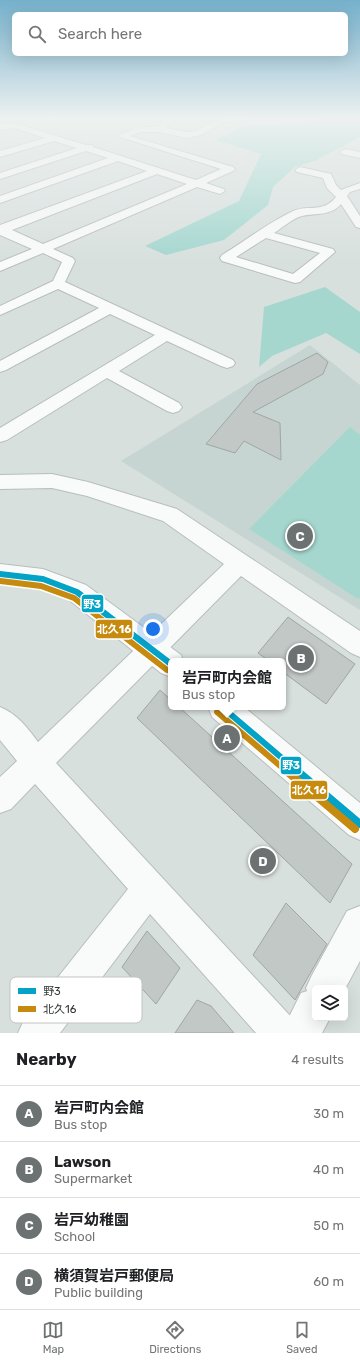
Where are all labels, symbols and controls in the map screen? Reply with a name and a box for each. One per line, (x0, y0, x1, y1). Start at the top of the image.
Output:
search box (12, 12, 348, 56)
icon: search (26, 23, 48, 45)
text: Search here (58, 25, 142, 43)
pin: C (287, 521, 313, 551)
line badge: 野3 (81, 594, 104, 613)
text: 野3 (83, 598, 101, 611)
line badge: 北久16 (95, 619, 133, 639)
your location (143, 619, 163, 639)
text: 北久16 (97, 623, 131, 636)
pin: B (288, 643, 314, 673)
popup (168, 658, 286, 710)
text: 岩戸町内会館 (182, 669, 272, 687)
text: Bus stop (182, 687, 235, 702)
pin: A (214, 723, 240, 753)
line badge: 野3 (280, 756, 302, 775)
text: 野3 (282, 759, 300, 772)
line badge: 北久16 (290, 780, 328, 800)
text: 北久16 (292, 784, 326, 797)
pin: D (250, 846, 276, 876)
legend (10, 977, 142, 1023)
text: 野3 (43, 985, 61, 998)
map controls (312, 985, 348, 1021)
button: layers (312, 985, 348, 1021)
text: 北久16 (43, 1003, 77, 1016)
text: Nearby (16, 1049, 77, 1069)
text: 4 results (291, 1052, 344, 1067)
text: 岩戸町内会館 (54, 1099, 144, 1117)
text: A (24, 1106, 34, 1121)
text: 30 m (313, 1106, 344, 1121)
text: Bus stop (54, 1117, 107, 1132)
text: Lawson (54, 1153, 111, 1171)
text: B (24, 1162, 34, 1177)
text: 40 m (313, 1162, 344, 1177)
text: Supermarket (54, 1171, 132, 1186)
text: 岩戸幼稚園 (54, 1211, 129, 1229)
text: C (24, 1218, 34, 1233)
text: 50 m (313, 1218, 344, 1233)
text: School (54, 1229, 95, 1244)
text: 横須賀岩戸郵便局 (54, 1267, 174, 1285)
text: D (24, 1274, 34, 1289)
text: 60 m (313, 1274, 344, 1289)
text: Public building (54, 1285, 143, 1300)
tab: Map (42, 1319, 64, 1356)
tab: Directions (149, 1319, 201, 1356)
tab: Saved (286, 1319, 318, 1356)

